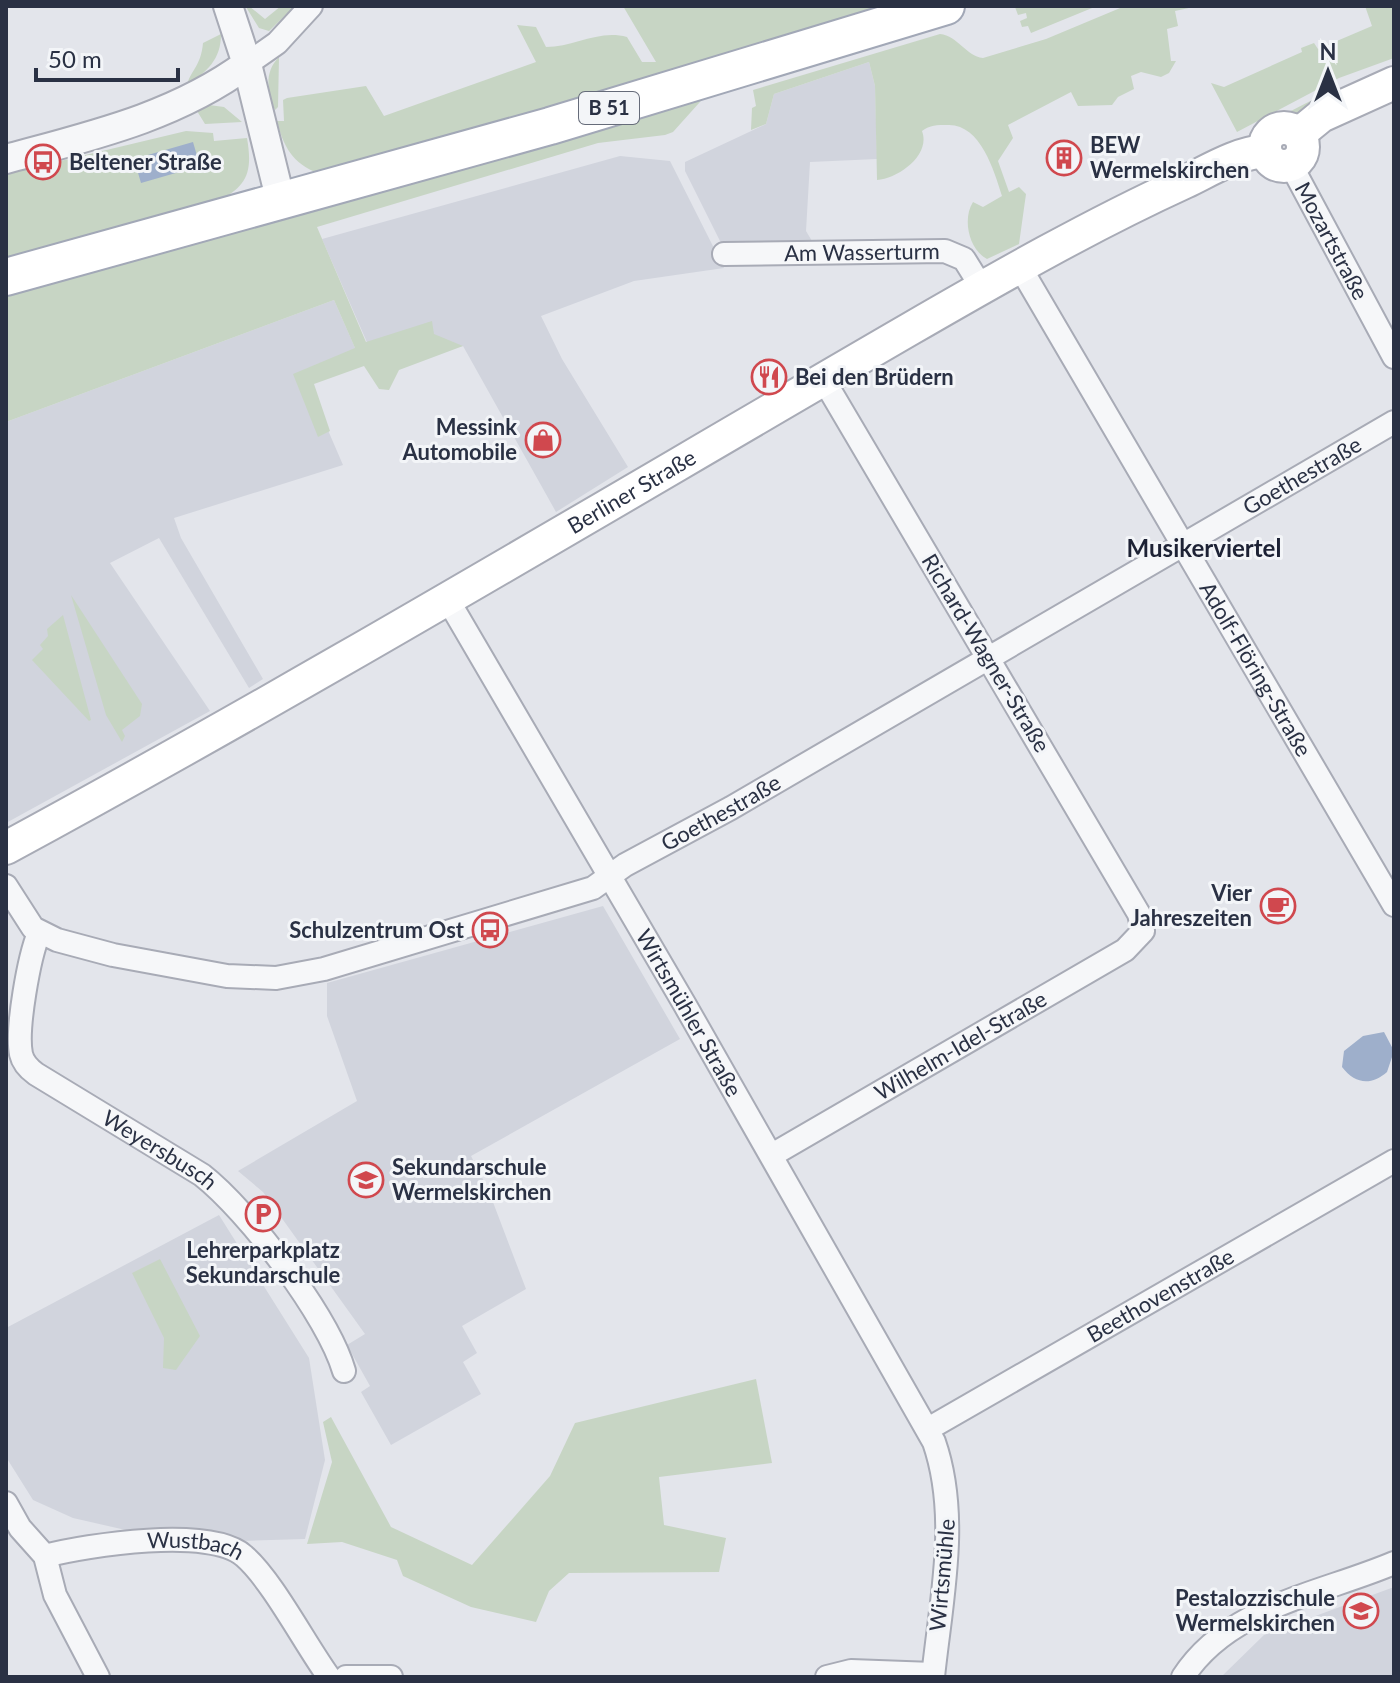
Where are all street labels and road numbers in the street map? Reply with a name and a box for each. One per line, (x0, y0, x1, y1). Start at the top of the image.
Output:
road number: B 51 (579, 92, 639, 124)
street label: Mozartstraße (1290, 177, 1375, 304)
street label: Am Wasserturm (784, 237, 940, 266)
street label: Goethestraße (1238, 430, 1366, 520)
street label: Berliner Straße (563, 443, 700, 539)
street label: Richard-Wagner-Straße (917, 549, 1056, 757)
street label: Adolf-Flöring-Straße (1194, 577, 1318, 761)
street label: Goethestraße (656, 768, 785, 856)
street label: Wirtsmühler Straße (631, 924, 748, 1101)
street label: Wilhelm-Idel-Straße (869, 985, 1051, 1106)
street label: Weyersbusch (98, 1104, 223, 1195)
street label: Beethovenstraße (1082, 1242, 1238, 1348)
street label: Wirtsmühle (923, 1518, 960, 1632)
street label: Wustbach (147, 1526, 249, 1565)

